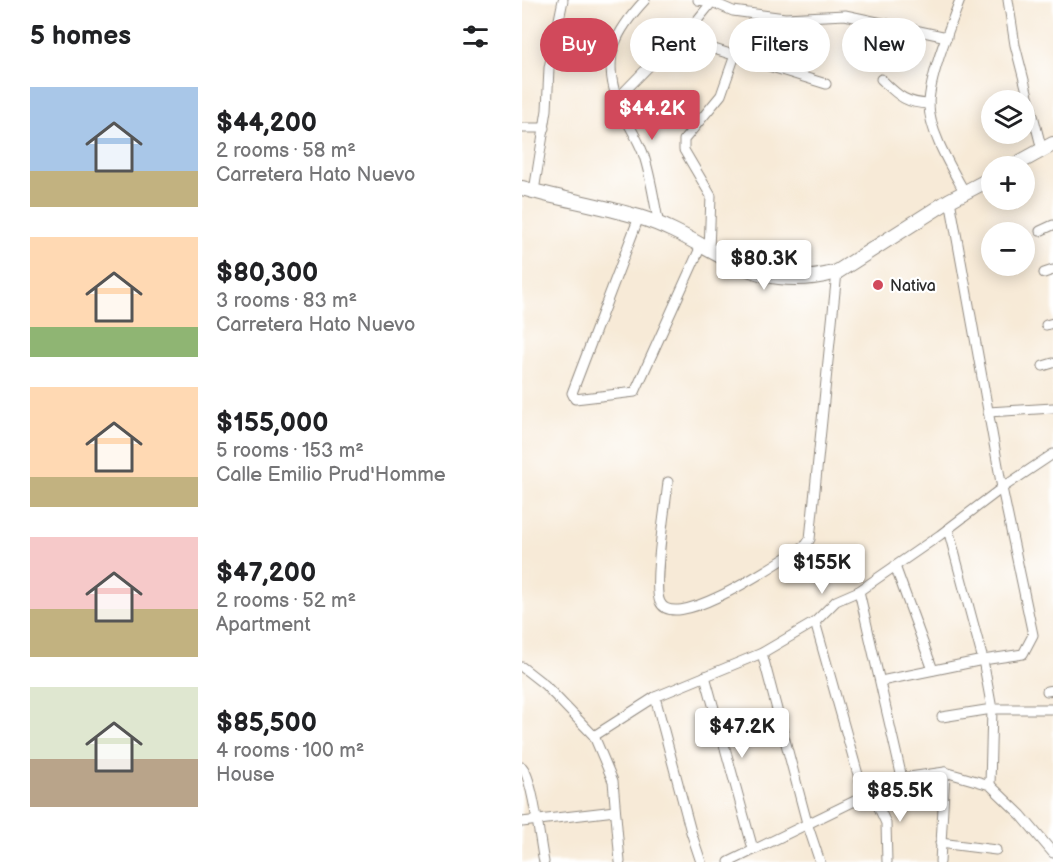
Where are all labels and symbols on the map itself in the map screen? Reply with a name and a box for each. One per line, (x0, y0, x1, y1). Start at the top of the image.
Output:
pin: $44.2K (603, 90, 701, 141)
pin: $80.3K (715, 240, 813, 291)
place label: Nativa (890, 277, 936, 296)
marker: Nativa (871, 278, 885, 292)
pin: $155K (780, 544, 864, 595)
pin: $47.2K (693, 708, 791, 759)
pin: $85.5K (851, 772, 949, 823)

